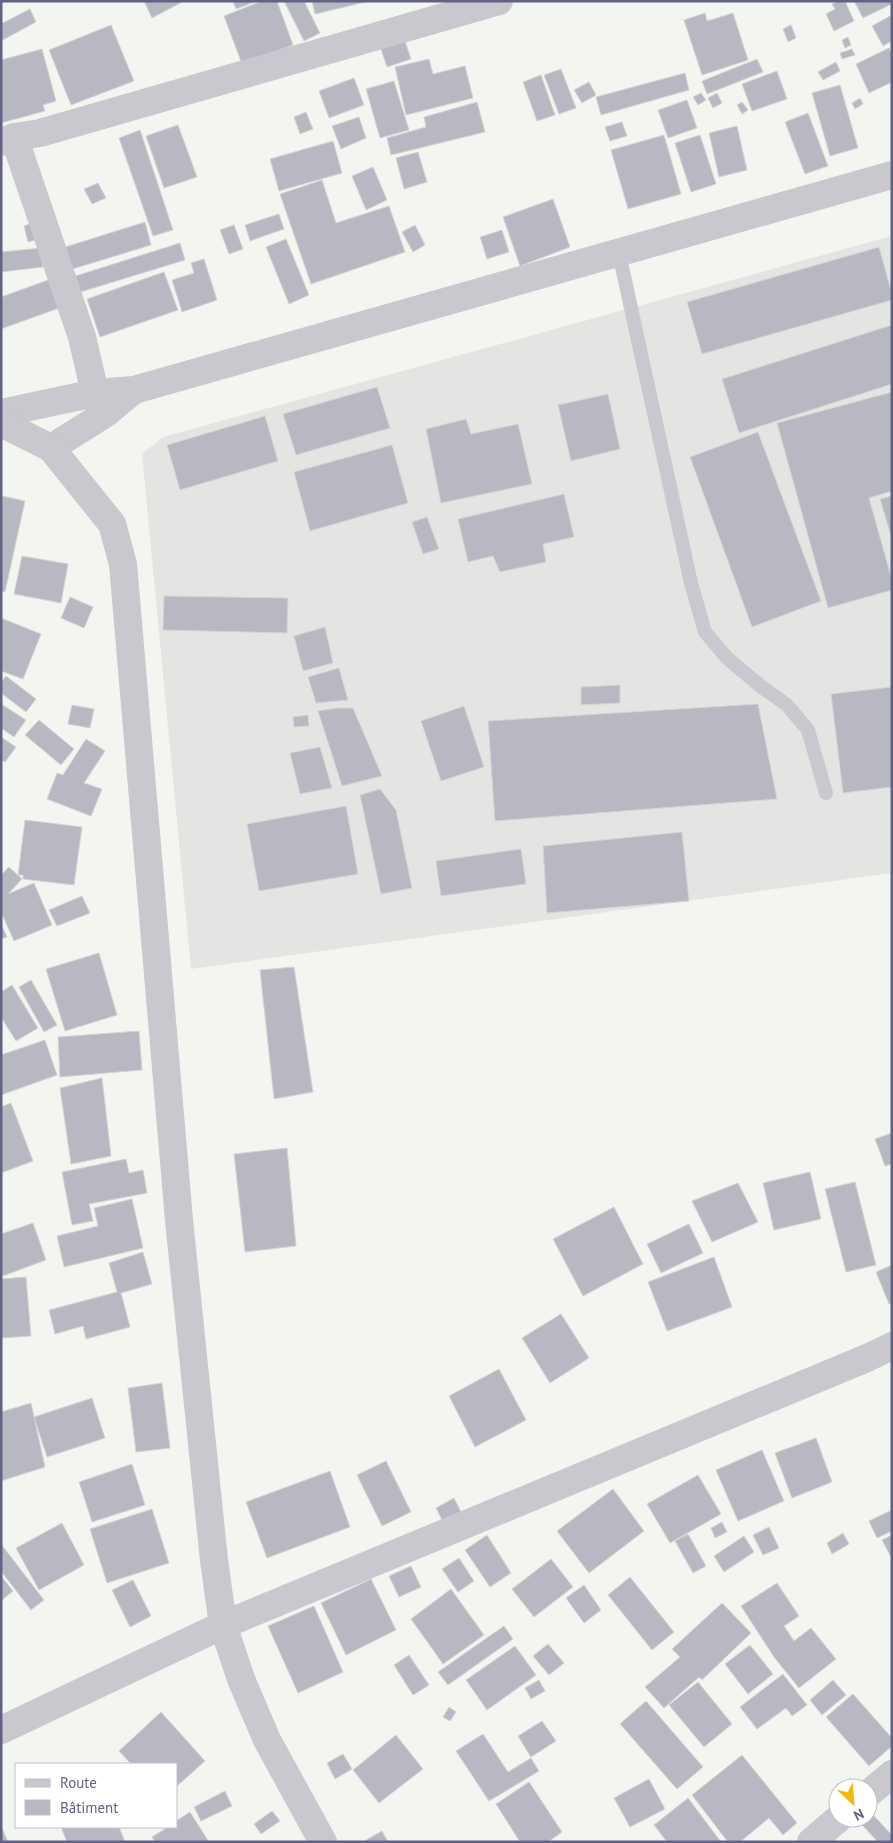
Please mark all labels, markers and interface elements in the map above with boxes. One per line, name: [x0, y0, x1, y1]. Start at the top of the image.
legend: [15, 1763, 178, 1828]
text: Route: [60, 1773, 97, 1792]
north arrow: [828, 1778, 878, 1828]
text: Bâtiment: [60, 1798, 118, 1817]
text: N: [851, 1805, 867, 1825]

